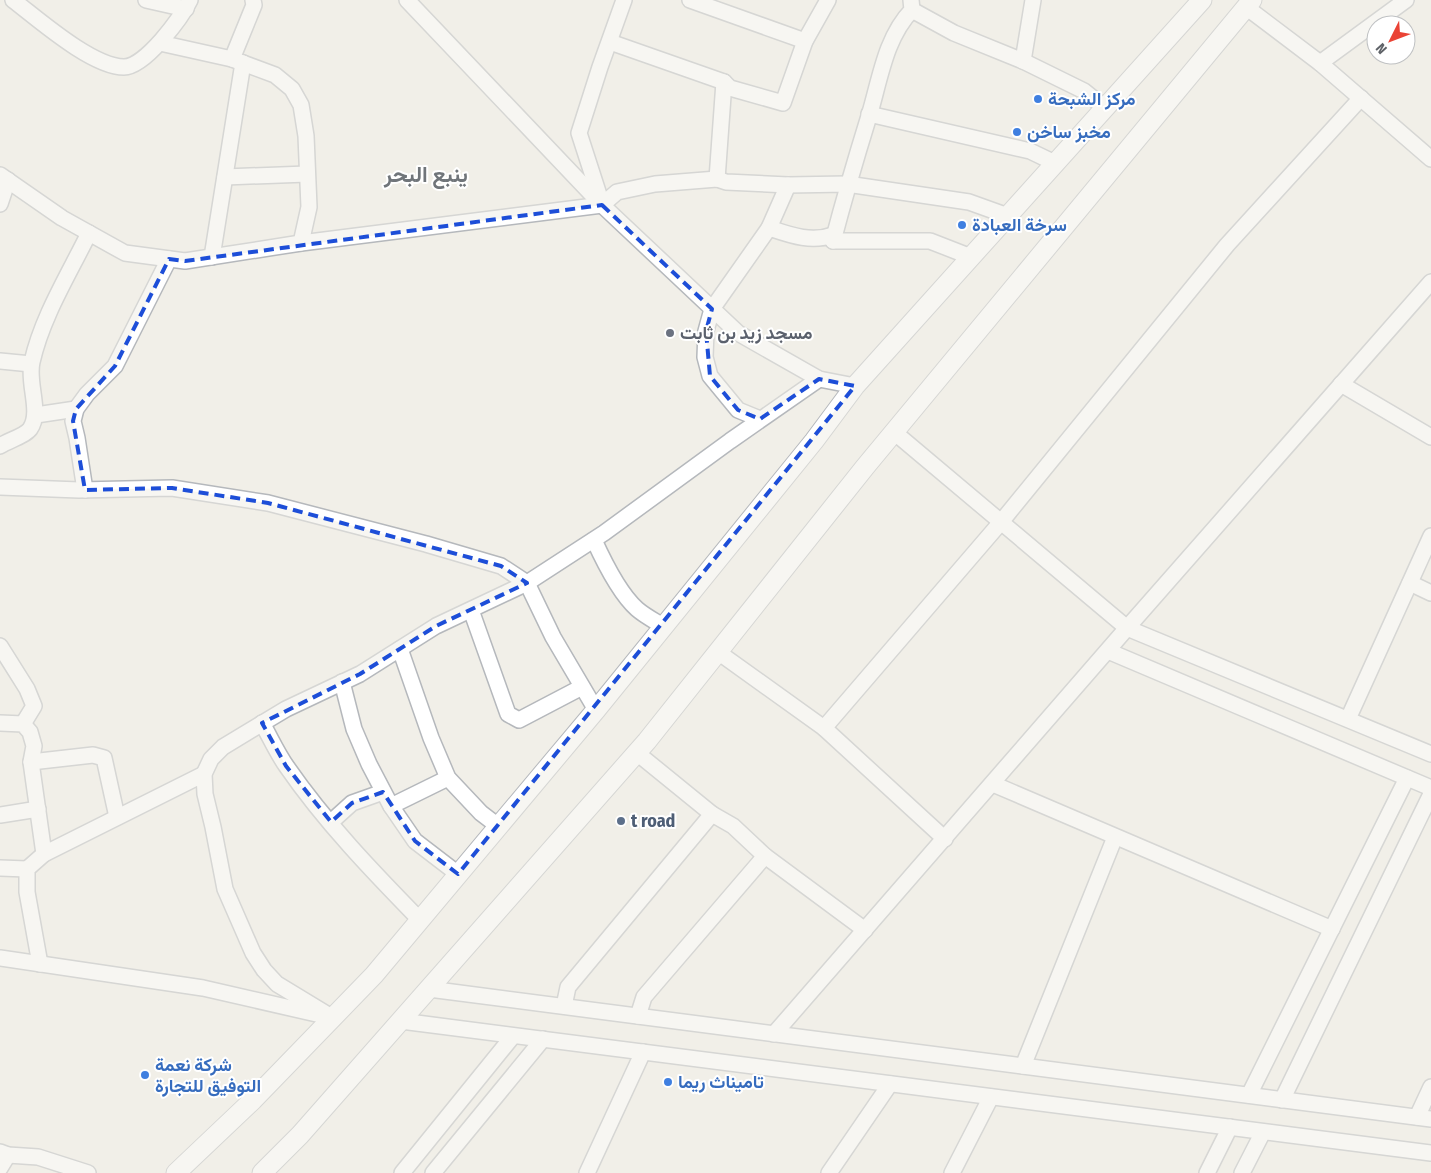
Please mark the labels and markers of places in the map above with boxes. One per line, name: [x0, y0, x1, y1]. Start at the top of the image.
place label: مركز الشبحة: [1048, 88, 1136, 110]
marker: مركز الشبحة: [1032, 93, 1044, 105]
place label: مخبز ساخن: [1027, 121, 1111, 143]
marker: مخبز ساخن: [1011, 126, 1023, 138]
place label: سرخة العبادة: [972, 214, 1067, 236]
marker: سرخة العبادة: [956, 219, 968, 231]
place label: مسجد زيد بن ثابت: [680, 322, 813, 344]
marker: مسجد زيد بن ثابت: [664, 327, 676, 339]
place label: t road: [631, 810, 675, 832]
marker: t road: [615, 815, 627, 827]
place label: شركة نعمة التوفيق للتجارة: [155, 1054, 261, 1097]
marker: شركة نعمة التوفيق للتجارة: [139, 1069, 151, 1081]
place label: تاميناث ريما: [678, 1071, 764, 1093]
marker: تاميناث ريما: [662, 1076, 674, 1088]

